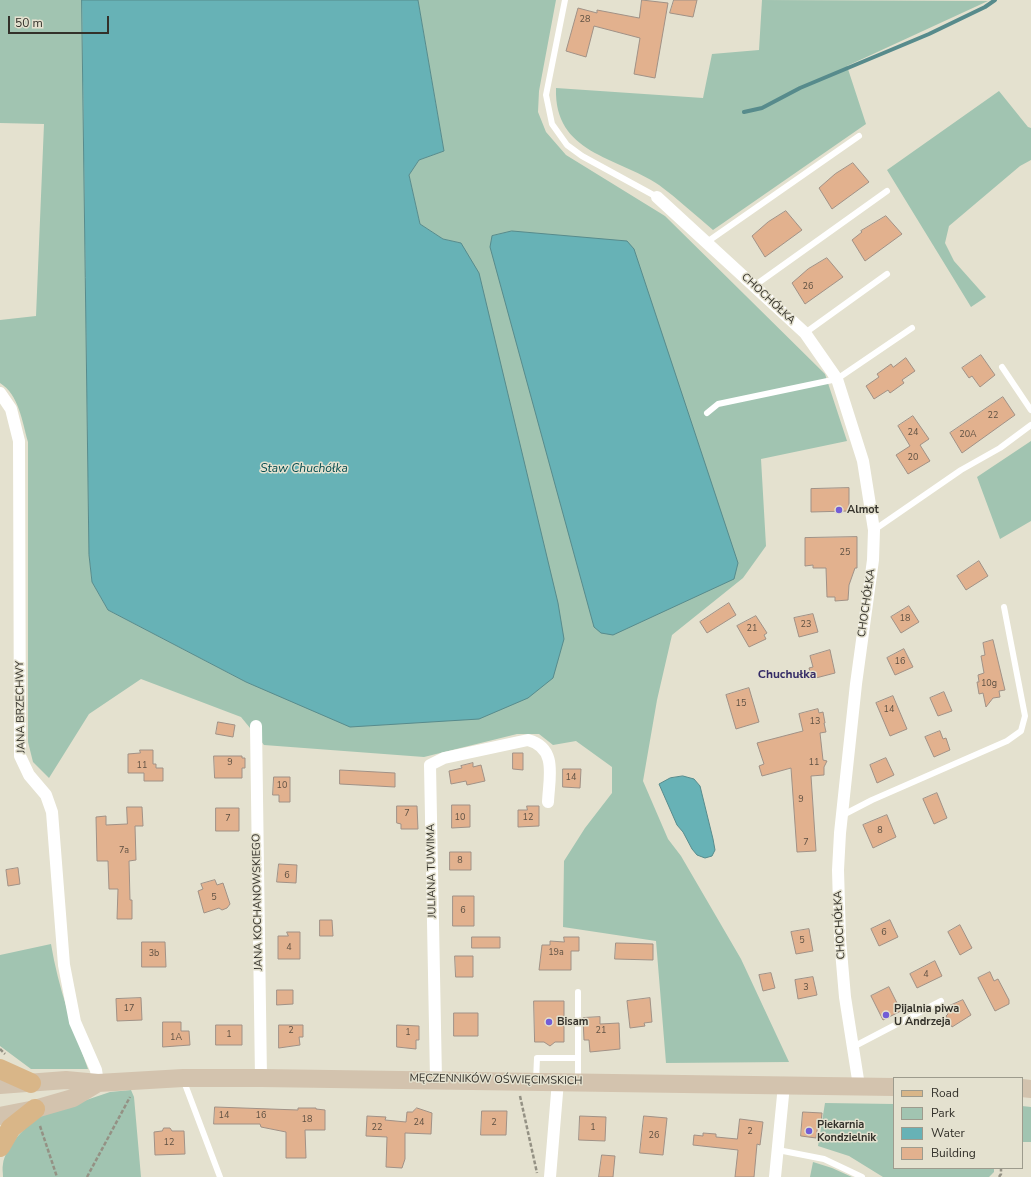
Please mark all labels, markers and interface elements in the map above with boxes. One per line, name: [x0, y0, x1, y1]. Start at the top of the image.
scale bar: [10, 8, 111, 34]
text: 50 m: [15, 15, 43, 31]
house number: 28: [580, 15, 590, 25]
street label: CHOCHÓŁKA: [738, 271, 798, 327]
house number: 26: [803, 282, 813, 292]
house number: 22: [988, 411, 998, 421]
house number: 24: [908, 428, 918, 438]
house number: 20A: [959, 430, 977, 440]
house number: 20: [908, 453, 918, 463]
water label: Staw Chuchółka: [260, 462, 348, 476]
place label: Almot: [847, 503, 879, 517]
marker: Almot: [834, 505, 844, 515]
house number: 25: [840, 548, 850, 558]
street label: CHOCHÓŁKA: [856, 568, 878, 638]
house number: 18: [900, 614, 910, 624]
house number: 23: [801, 620, 811, 630]
house number: 21: [747, 624, 757, 634]
house number: 16: [895, 657, 905, 667]
street label: JANA BRZECHWY: [14, 661, 28, 753]
district label: Chuchułka: [758, 668, 816, 682]
house number: 10g: [981, 679, 997, 689]
house number: 15: [736, 699, 746, 709]
house number: 14: [884, 705, 894, 715]
house number: 13: [810, 717, 820, 727]
house number: 9: [227, 758, 233, 768]
house number: 11: [809, 758, 819, 768]
house number: 11: [137, 761, 147, 771]
house number: 14: [566, 773, 576, 783]
house number: 10: [277, 781, 287, 791]
house number: 9: [798, 795, 804, 805]
house number: 7: [404, 809, 410, 819]
house number: 10: [455, 813, 465, 823]
house number: 12: [523, 813, 533, 823]
house number: 7: [225, 814, 231, 824]
street label: JULIANA TUWIMA: [425, 824, 439, 918]
house number: 8: [877, 826, 883, 836]
street label: JANA KOCHANOWSKIEGO: [250, 833, 266, 971]
house number: 7: [803, 838, 809, 848]
house number: 7a: [119, 846, 129, 856]
house number: 8: [457, 856, 463, 866]
house number: 6: [284, 871, 290, 881]
street label: CHOCHÓŁKA: [832, 890, 848, 960]
house number: 5: [211, 893, 217, 903]
house number: 6: [460, 906, 466, 916]
house number: 6: [881, 928, 887, 938]
house number: 5: [799, 936, 805, 946]
house number: 4: [286, 943, 292, 953]
house number: 19a: [548, 948, 564, 958]
house number: 3b: [149, 949, 159, 959]
house number: 4: [923, 970, 929, 980]
house number: 3: [803, 983, 809, 993]
place label: Pijalnia piwa U Andrzeja: [894, 1002, 959, 1028]
house number: 17: [124, 1004, 134, 1014]
marker: Pijalnia piwa U Andrzeja: [881, 1010, 891, 1020]
place label: Bisam: [557, 1015, 588, 1029]
marker: Bisam: [544, 1017, 554, 1027]
house number: 2: [288, 1026, 294, 1036]
house number: 21: [596, 1026, 606, 1036]
house number: 1: [405, 1028, 411, 1038]
house number: 1: [226, 1030, 232, 1040]
house number: 1A: [170, 1033, 182, 1043]
street label: MĘCZENNIKÓW OŚWIĘCIMSKICH: [409, 1072, 583, 1088]
legend: [893, 1077, 1023, 1169]
text: Road: [931, 1085, 959, 1101]
text: Park: [931, 1105, 955, 1121]
house number: 14: [219, 1111, 229, 1121]
house number: 16: [256, 1111, 266, 1121]
house number: 18: [302, 1115, 312, 1125]
house number: 24: [414, 1118, 424, 1128]
house number: 2: [491, 1118, 497, 1128]
place label: Piekarnia Kondzielnik: [817, 1118, 876, 1144]
house number: 22: [372, 1123, 382, 1133]
house number: 1: [590, 1123, 596, 1133]
text: Water: [931, 1125, 965, 1141]
marker: Piekarnia Kondzielnik: [804, 1126, 814, 1136]
house number: 2: [747, 1127, 753, 1137]
house number: 26: [649, 1131, 659, 1141]
house number: 12: [164, 1138, 174, 1148]
text: Building: [931, 1145, 976, 1161]

